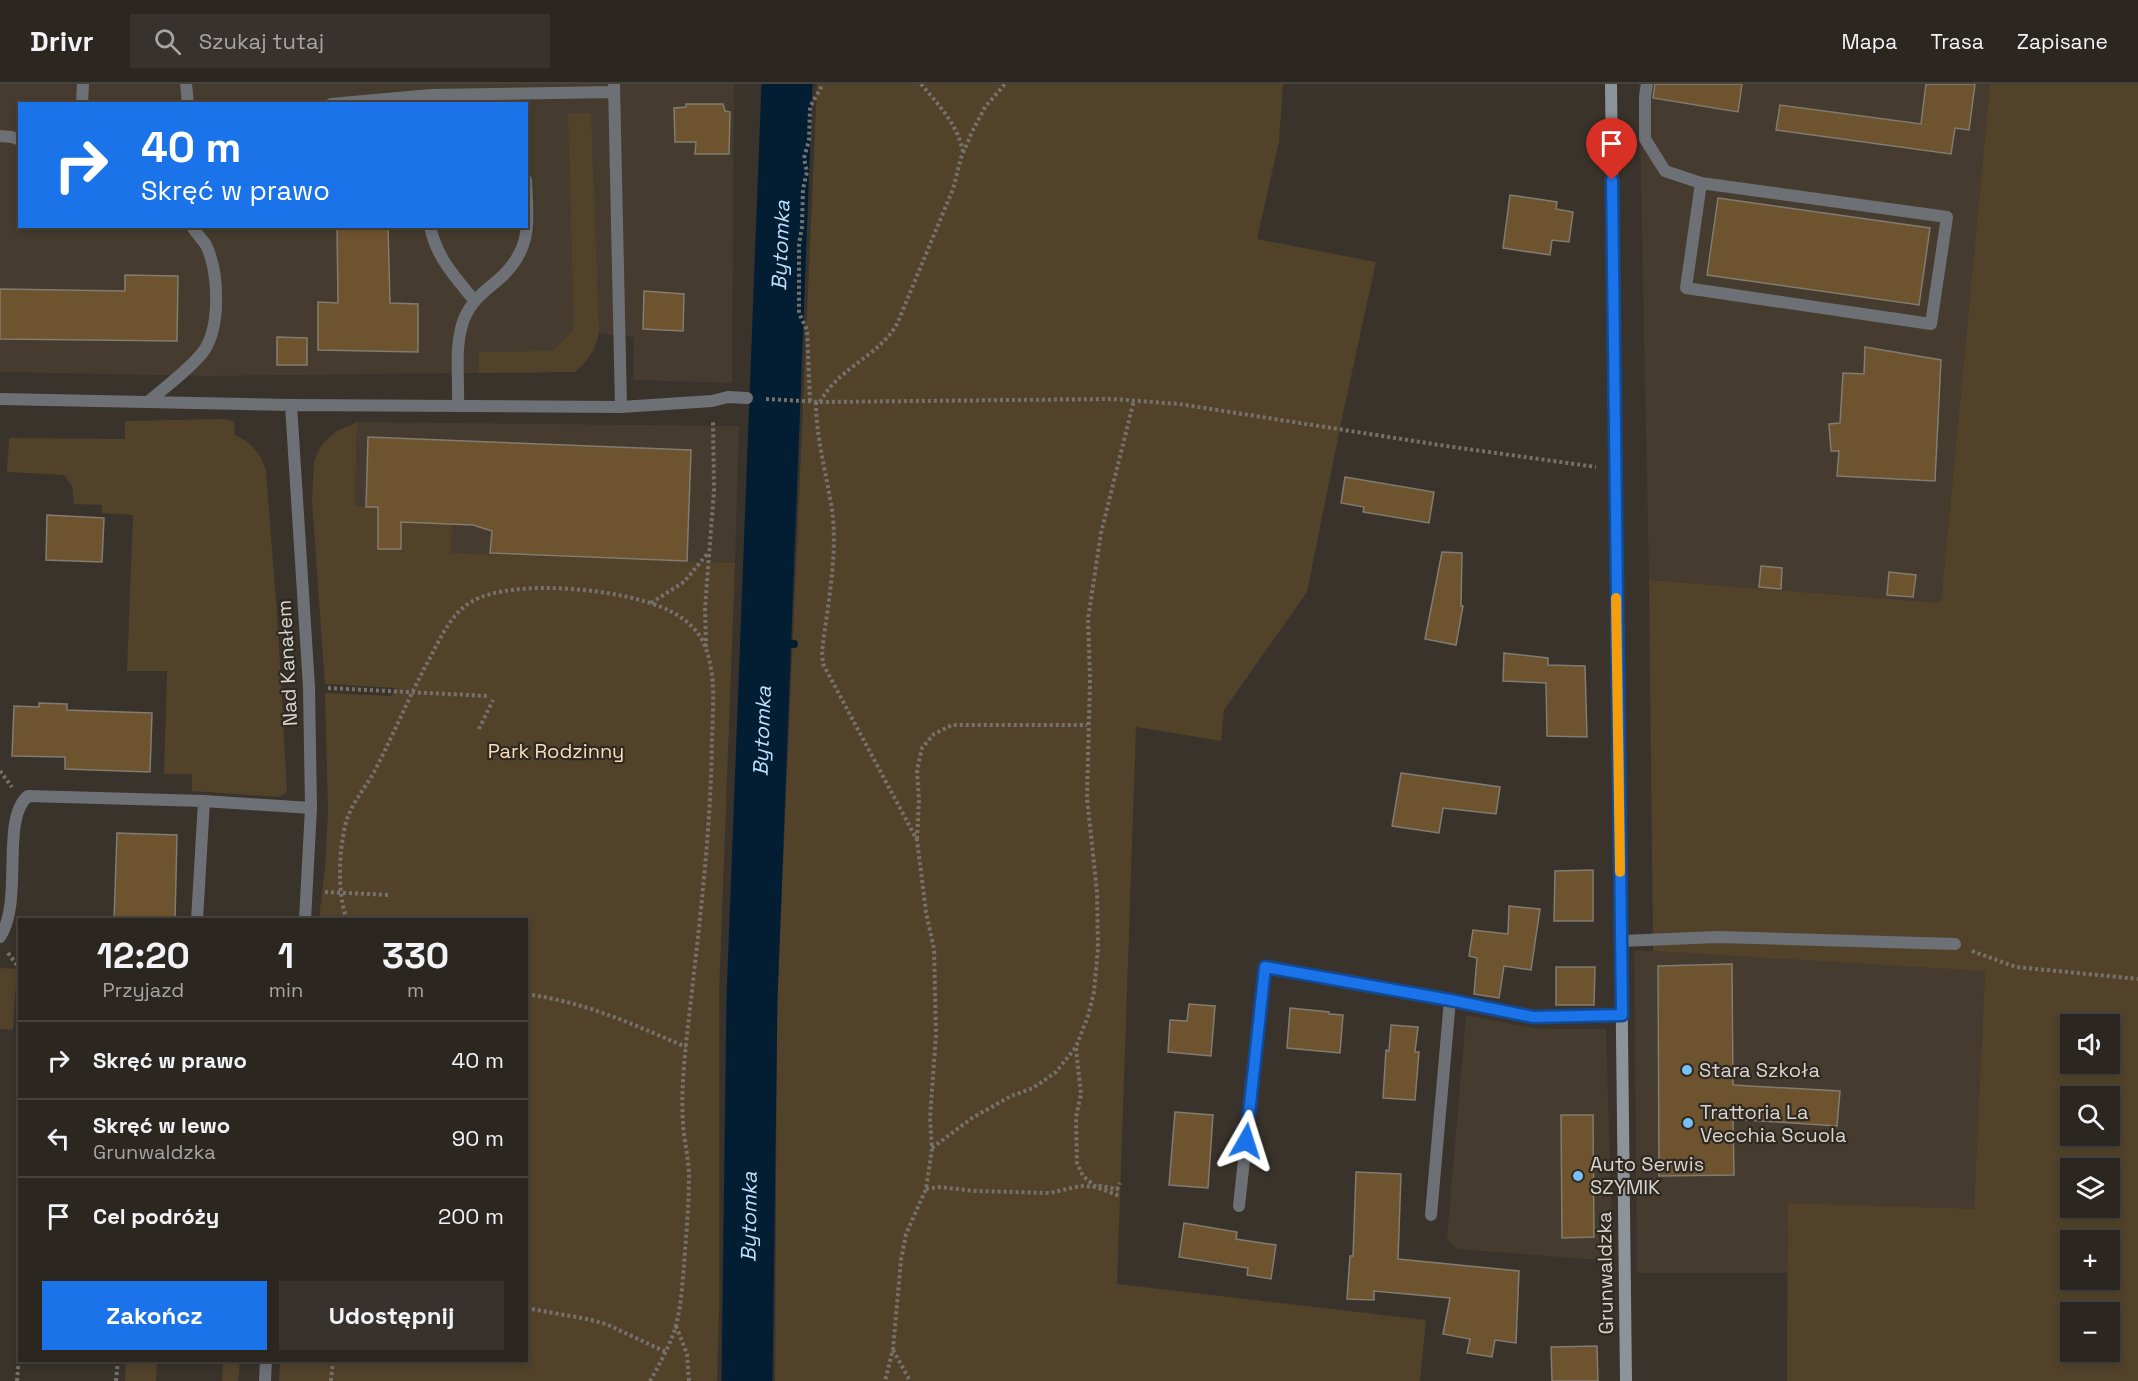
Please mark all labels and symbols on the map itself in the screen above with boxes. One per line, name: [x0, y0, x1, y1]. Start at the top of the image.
pin: [1586, 118, 1637, 180]
water label: Bytomka: [765, 199, 796, 291]
street label: Nad Kanałem: [271, 599, 303, 727]
water label: Bytomka: [746, 685, 777, 777]
park label: Park Rodzinny: [488, 738, 624, 764]
place label: Stara Szkoła: [1699, 1057, 1820, 1083]
marker: Stara Szkoła: [1680, 1063, 1694, 1077]
place label: Trattoria La Vecchia Scuola: [1700, 1099, 1846, 1148]
position arrow: [1214, 1109, 1278, 1173]
marker: Trattoria La Vecchia Scuola: [1681, 1116, 1695, 1130]
place label: Auto Serwis SZYMIK: [1590, 1151, 1704, 1200]
marker: Auto Serwis SZYMIK: [1571, 1169, 1585, 1183]
water label: Bytomka: [735, 1171, 763, 1262]
street label: Grunwaldzka: [1591, 1211, 1619, 1335]

